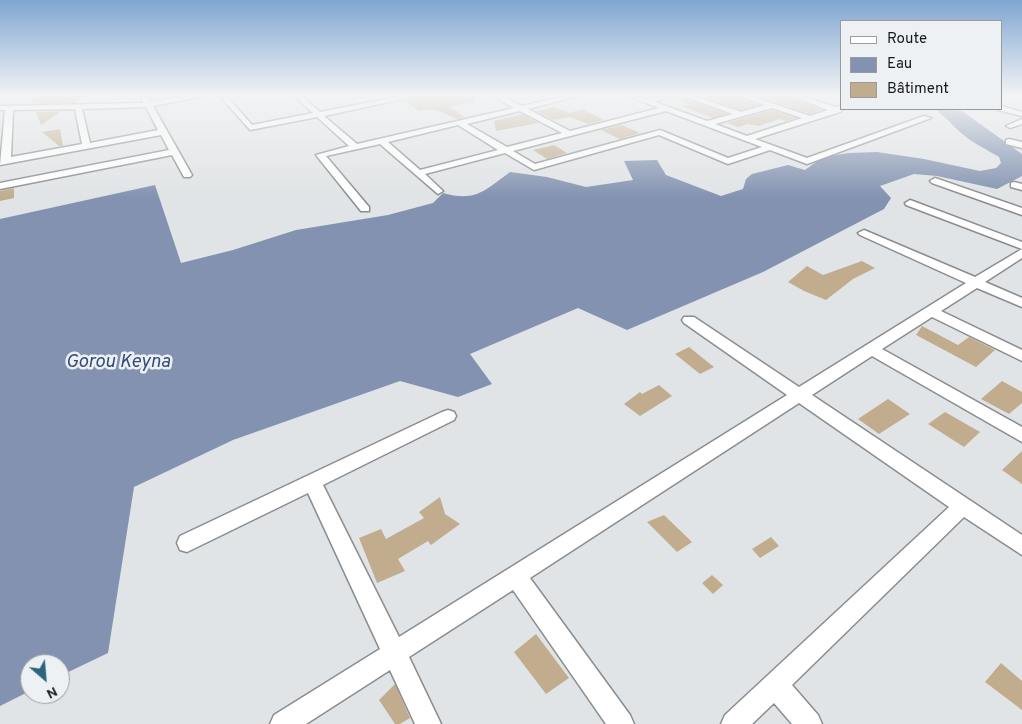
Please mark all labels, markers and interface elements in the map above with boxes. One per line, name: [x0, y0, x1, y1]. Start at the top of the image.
legend: [840, 20, 1002, 110]
text: Route: [887, 30, 927, 49]
text: Eau: [887, 55, 912, 74]
text: Bâtiment: [887, 80, 949, 99]
water label: Gorou Keyna: [66, 352, 170, 374]
north arrow: [20, 654, 70, 704]
text: N: [43, 682, 60, 702]

